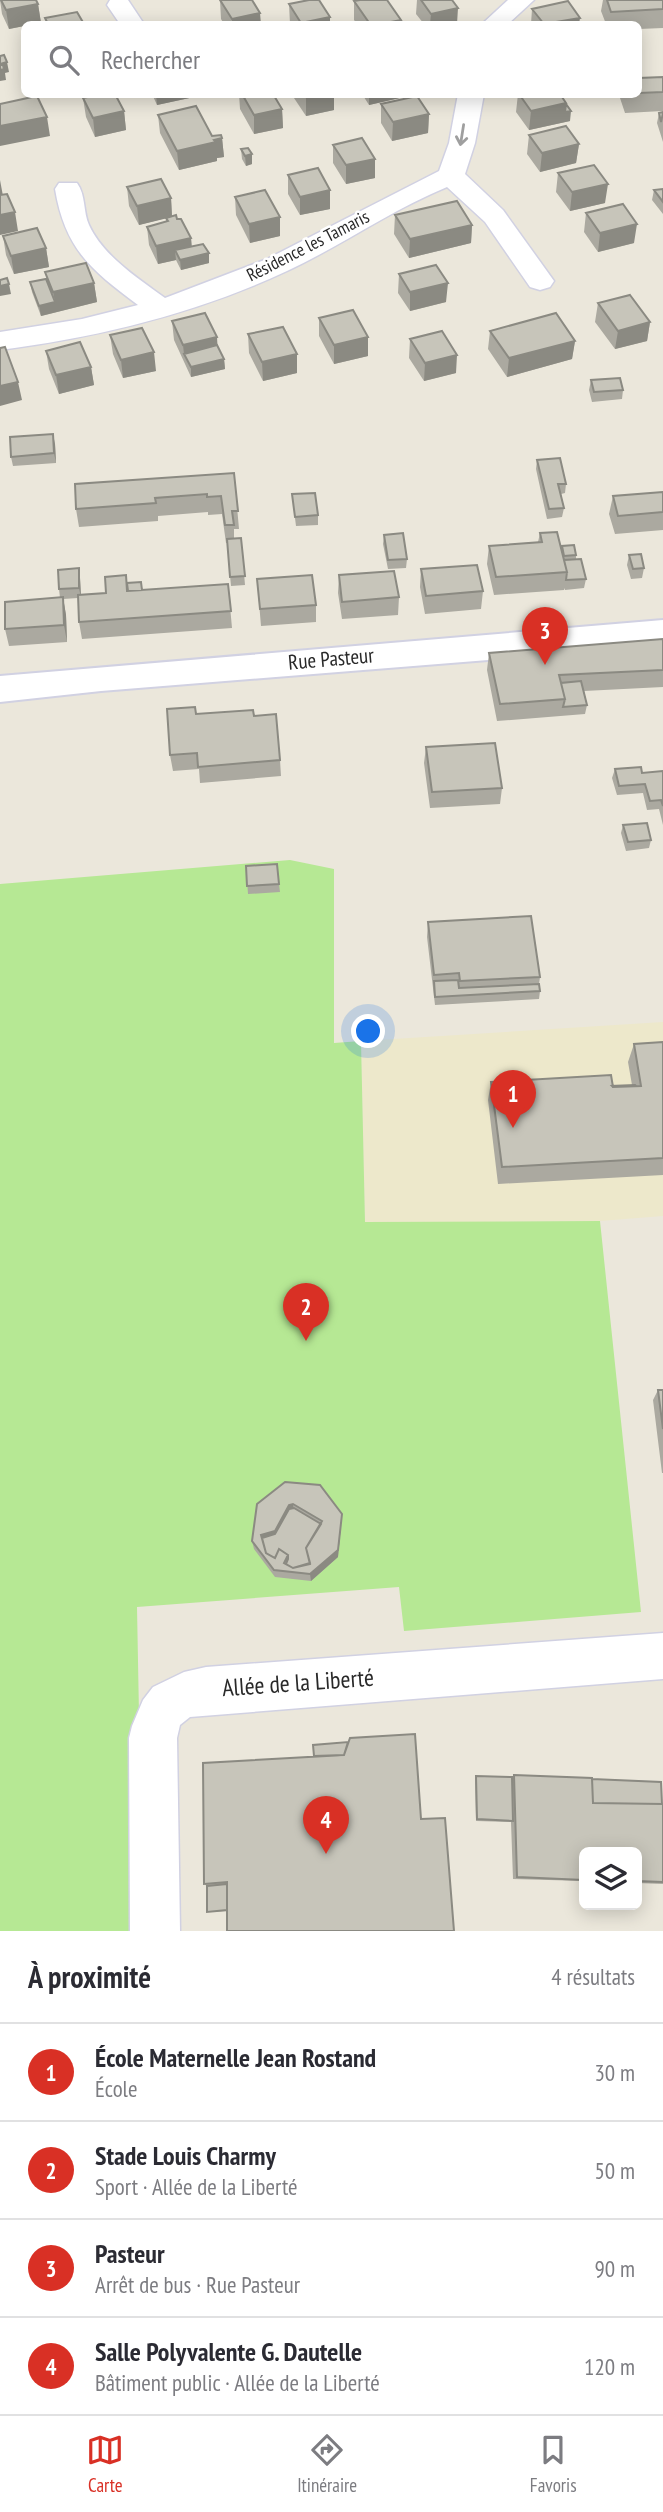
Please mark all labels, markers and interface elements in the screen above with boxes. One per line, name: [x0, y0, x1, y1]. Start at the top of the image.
search box: [21, 21, 642, 98]
icon: search: [45, 41, 83, 79]
text: Rechercher: [101, 43, 200, 76]
one-way arrow: [455, 123, 468, 146]
street label: Résidence les Tamaris: [243, 205, 373, 286]
pin: 3: [522, 607, 568, 665]
street label: Rue Pasteur: [287, 641, 375, 676]
your location: [351, 1014, 385, 1048]
pin: 1: [490, 1070, 536, 1128]
pin: 2: [283, 1283, 329, 1341]
street label: Allée de la Liberté: [221, 1662, 375, 1703]
pin: 4: [303, 1796, 349, 1854]
map controls: [579, 1847, 642, 1910]
button: layers: [579, 1847, 642, 1910]
text: À proximité: [28, 1957, 151, 1996]
text: 4 résultats: [551, 1962, 635, 1991]
text: École Maternelle Jean Rostand: [95, 2041, 376, 2074]
text: 1: [46, 2058, 57, 2087]
text: 30 m: [594, 2058, 635, 2087]
text: École: [95, 2074, 137, 2103]
text: Stade Louis Charmy: [95, 2139, 276, 2172]
text: 2: [46, 2156, 57, 2185]
text: 50 m: [594, 2156, 635, 2185]
text: Sport · Allée de la Liberté: [95, 2172, 298, 2201]
text: Pasteur: [95, 2237, 165, 2270]
text: 3: [46, 2254, 57, 2283]
text: 90 m: [594, 2254, 635, 2283]
text: Arrêt de bus · Rue Pasteur: [95, 2270, 300, 2299]
text: Salle Polyvalente G. Dautelle: [95, 2335, 362, 2368]
text: 4: [46, 2352, 57, 2381]
text: 120 m: [584, 2352, 635, 2381]
text: Bâtiment public · Allée de la Liberté: [95, 2368, 380, 2397]
tab: Carte: [86, 2431, 124, 2497]
tab: Itinéraire: [297, 2431, 357, 2497]
tab: Favoris: [530, 2431, 577, 2497]

